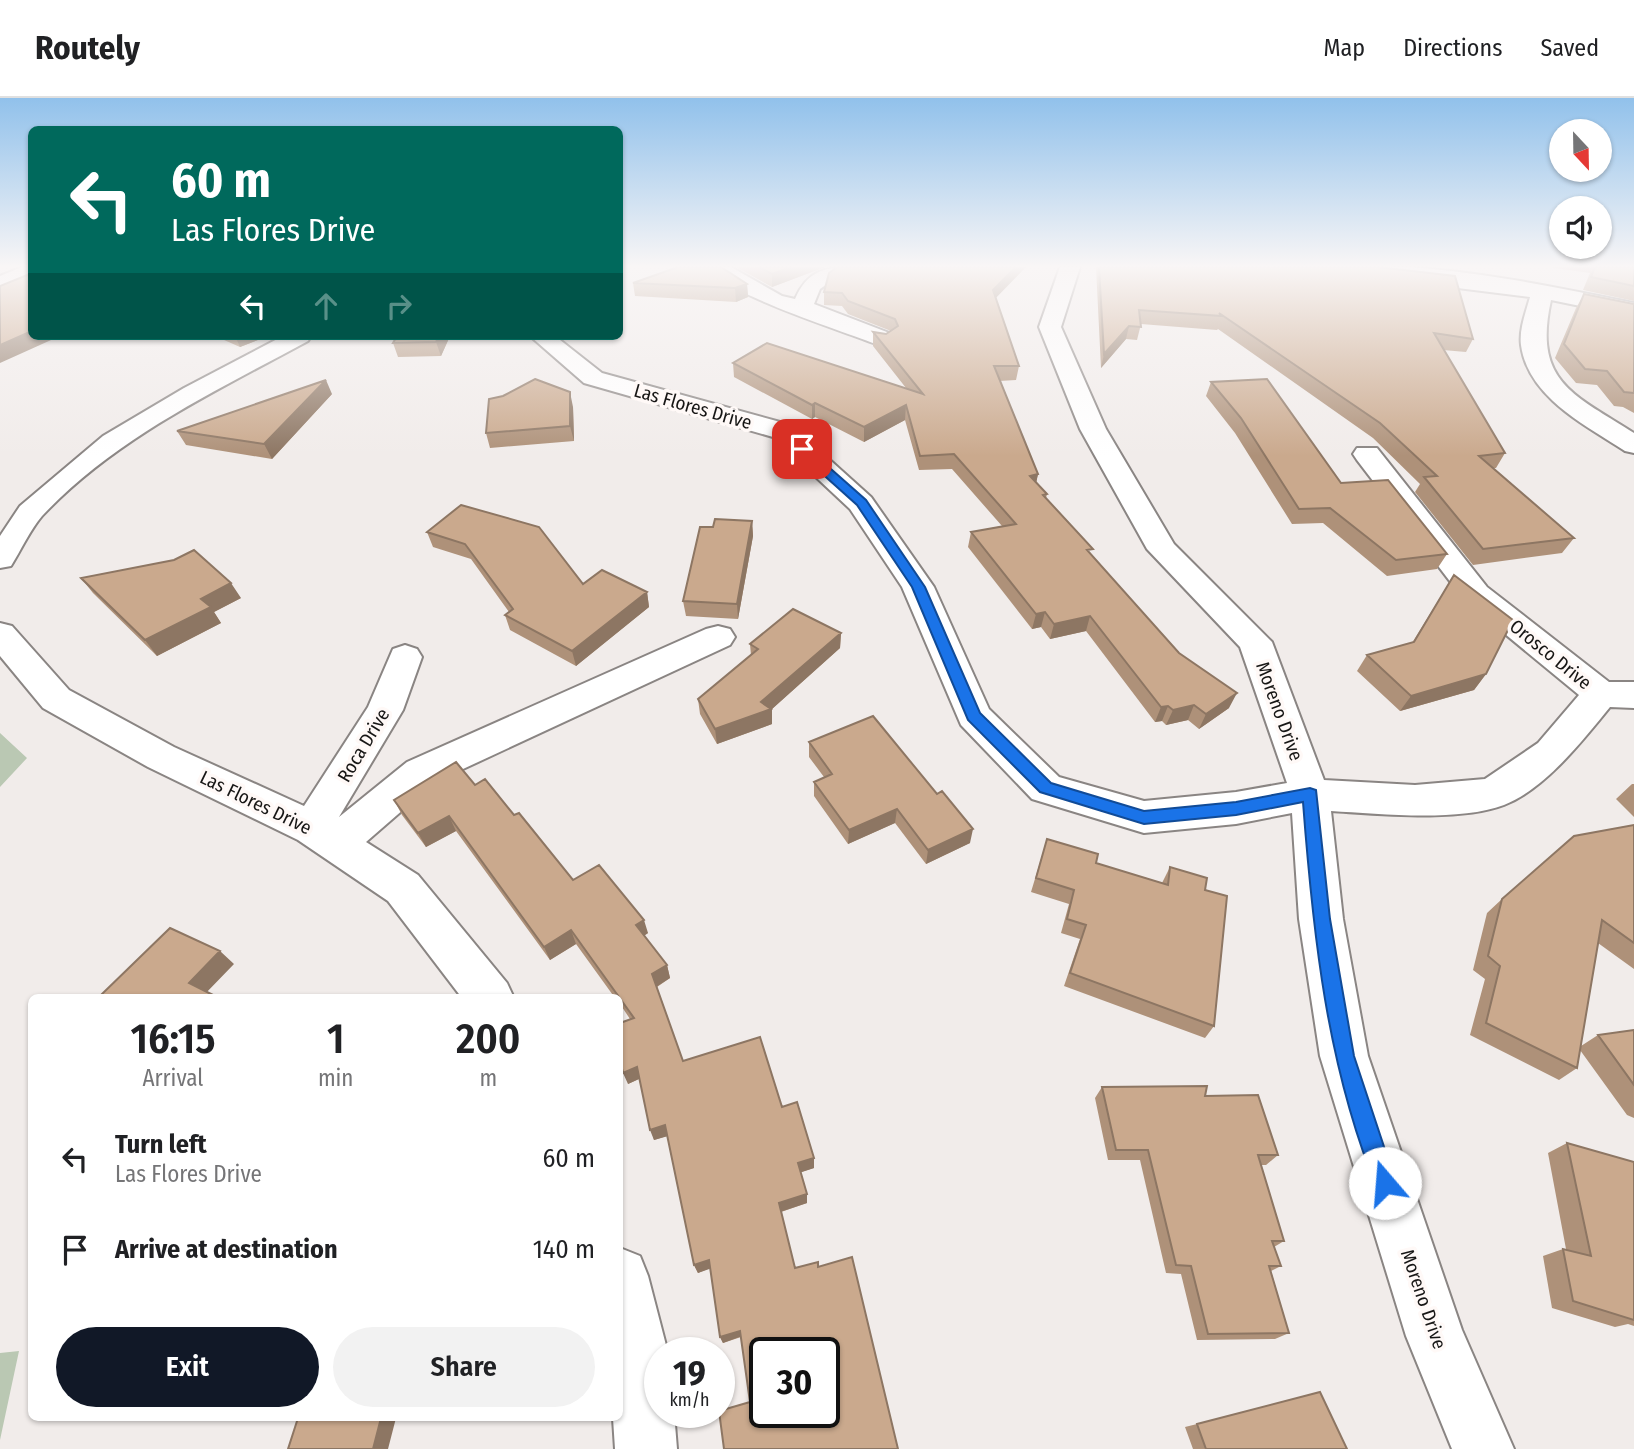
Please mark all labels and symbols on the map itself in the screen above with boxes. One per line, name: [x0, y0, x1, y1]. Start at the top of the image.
north arrow: [1549, 119, 1612, 182]
street label: Las Flores Drive: [631, 379, 754, 434]
pin: [772, 419, 832, 479]
street label: Orosco Drive: [1505, 614, 1596, 694]
street label: Moreno Drive: [1251, 659, 1308, 764]
street label: Roca Drive: [332, 704, 394, 786]
street label: Las Flores Drive: [196, 766, 315, 839]
position arrow: [1348, 1146, 1422, 1220]
street label: Moreno Drive: [1396, 1246, 1451, 1352]
speed limit sign: 30: [749, 1337, 840, 1428]

